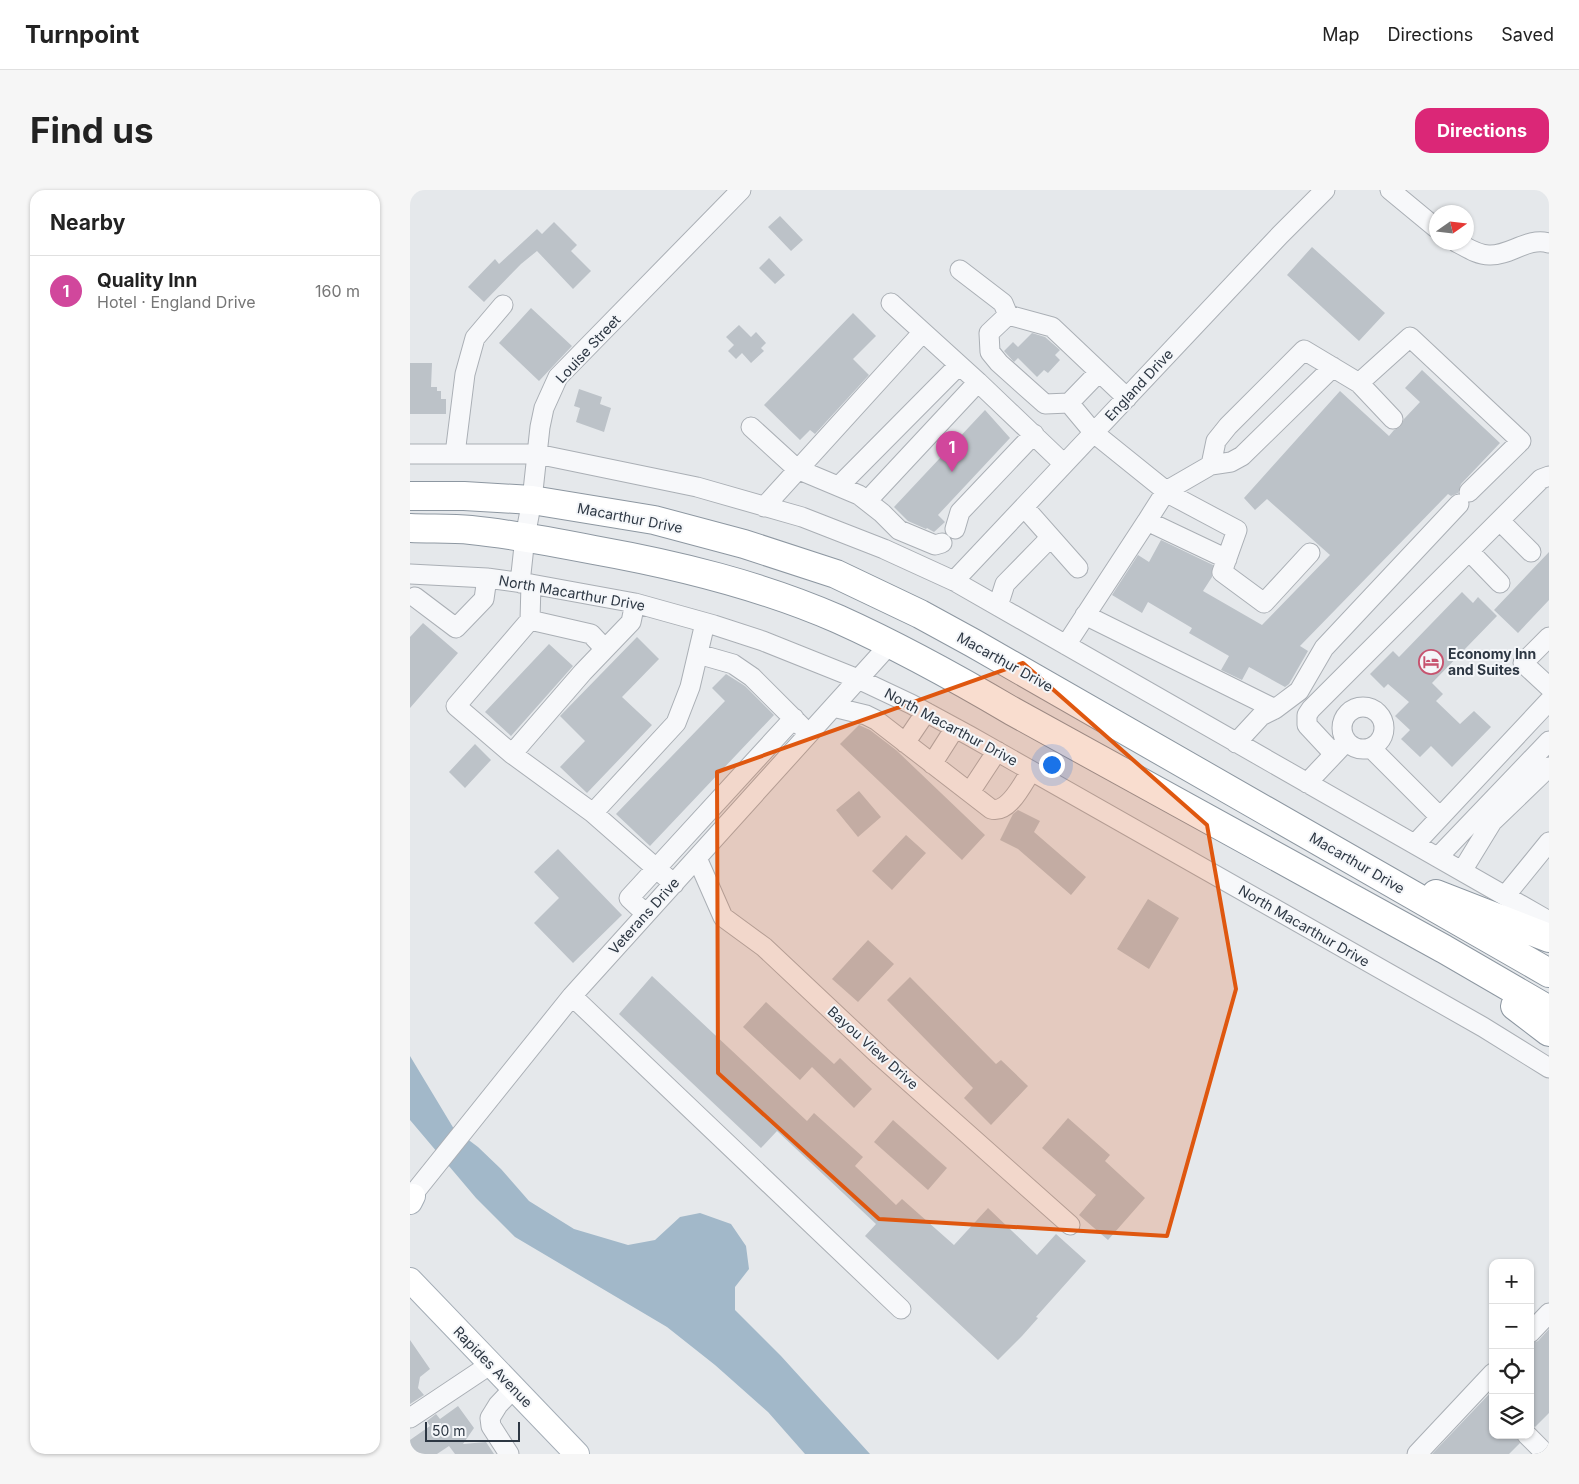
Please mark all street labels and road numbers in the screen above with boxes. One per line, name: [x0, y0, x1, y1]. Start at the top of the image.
street label: Louise Street: [552, 311, 624, 386]
street label: England Drive: [1101, 345, 1176, 424]
street label: Macarthur Drive: [576, 499, 684, 536]
street label: North Macarthur Drive: [498, 571, 647, 614]
street label: Macarthur Drive: [954, 628, 1056, 695]
street label: North Macarthur Drive: [882, 684, 1021, 769]
street label: Macarthur Drive: [1307, 828, 1408, 897]
street label: Veterans Drive: [605, 874, 682, 957]
street label: North Macarthur Drive: [1236, 881, 1373, 970]
street label: Bayou View Drive: [824, 1002, 922, 1093]
street label: Rapides Avenue: [450, 1323, 536, 1411]

